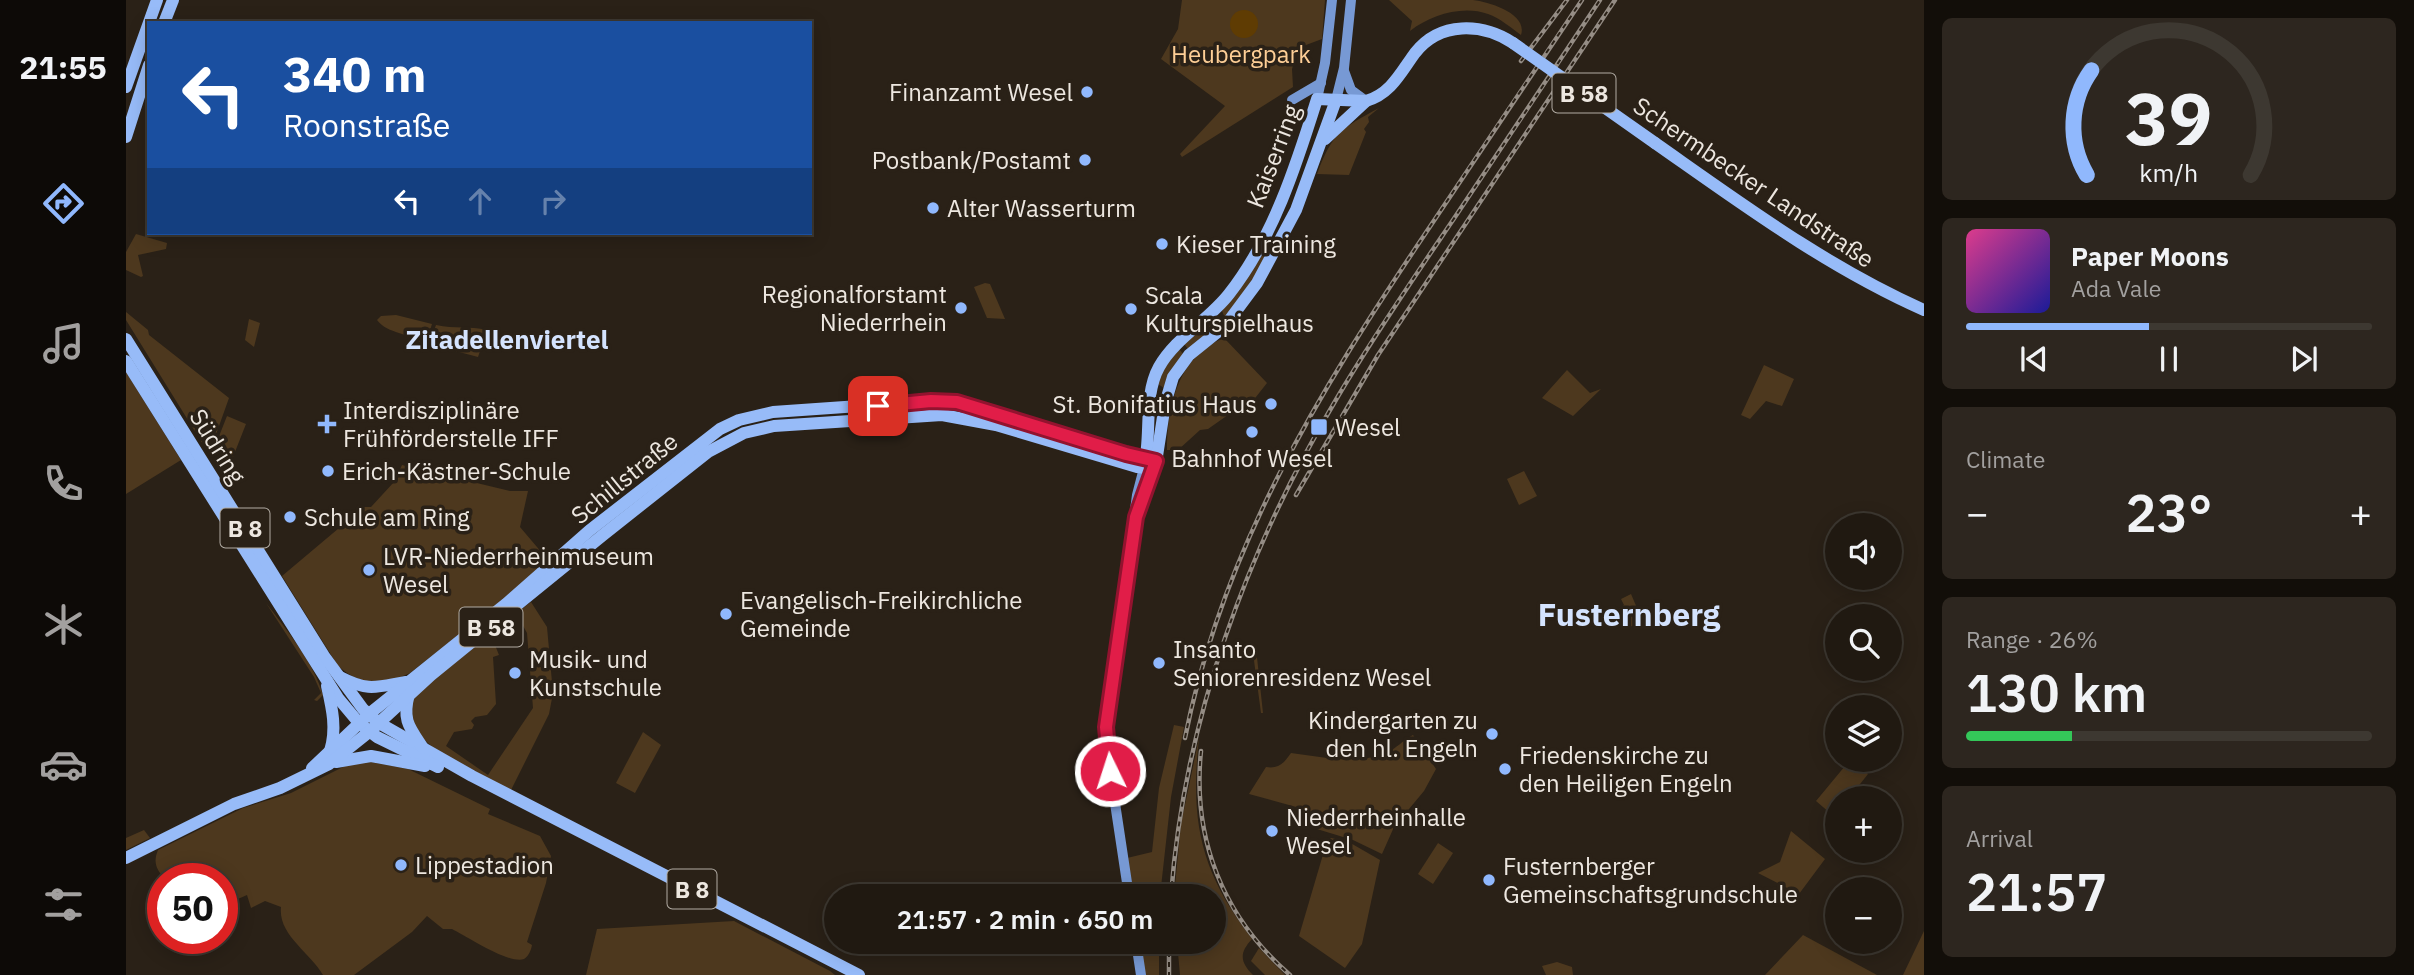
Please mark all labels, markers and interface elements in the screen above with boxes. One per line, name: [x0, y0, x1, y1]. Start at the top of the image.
park label: Heubergpark: [1171, 38, 1311, 70]
text: 340 m: [283, 42, 427, 105]
text: 21:55: [19, 46, 107, 88]
icon: left: [168, 49, 259, 140]
text: 39: [2125, 70, 2213, 165]
road number: B 58: [1552, 74, 1616, 113]
place label: Finanzamt Wesel: [889, 76, 1073, 108]
marker: Finanzamt Wesel: [1079, 84, 1095, 100]
street label: Schermbecker Landstraße: [1627, 89, 1881, 275]
street label: Kaiserring: [1239, 99, 1307, 212]
text: Roonstraße: [283, 104, 450, 146]
place label: Postbank/Postamt: [872, 144, 1071, 176]
marker: Postbank/Postamt: [1077, 152, 1093, 168]
text: km/h: [2140, 156, 2198, 189]
icon: directions: [39, 179, 88, 228]
icon: left: [388, 182, 426, 220]
icon: ahead: [461, 182, 499, 220]
icon: right: [534, 182, 572, 220]
place label: Alter Wasserturm: [947, 192, 1136, 224]
marker: Alter Wasserturm: [925, 200, 941, 216]
place label: Kieser Training: [1176, 228, 1336, 260]
marker: Kieser Training: [1154, 236, 1170, 252]
text: Paper Moons: [2071, 239, 2229, 273]
text: Ada Vale: [2071, 273, 2161, 303]
place label: Regionalforstamt Niederrhein: [762, 278, 947, 338]
place label: Scala Kulturspielhaus: [1145, 279, 1314, 339]
marker: Regionalforstamt Niederrhein: [953, 300, 969, 316]
marker: Scala Kulturspielhaus: [1123, 301, 1139, 317]
icon: music: [39, 319, 88, 368]
district label: Zitadellenviertel: [406, 322, 609, 356]
icon: previous: [2015, 340, 2053, 378]
icon: pause: [2150, 340, 2188, 378]
icon: next: [2285, 340, 2323, 378]
pin: [848, 376, 908, 436]
icon: arrive: [859, 387, 897, 425]
place label: St. Bonifatius Haus: [1053, 388, 1257, 420]
place label: Interdisziplinäre Frühförderstelle IFF: [343, 394, 559, 454]
marker: St. Bonifatius Haus: [1263, 396, 1279, 412]
street label: Südring: [183, 402, 254, 490]
place label: Wesel: [1335, 411, 1401, 443]
marker: Interdisziplinäre Frühförderstelle IFF: [317, 414, 337, 434]
marker: Wesel: [1309, 417, 1329, 437]
marker: Bahnhof Wesel: [1244, 424, 1260, 440]
street label: Schillstraße: [564, 425, 684, 531]
place label: Bahnhof Wesel: [1171, 442, 1333, 474]
text: Climate: [1966, 444, 2045, 474]
place label: Erich-Kästner-Schule: [342, 455, 571, 487]
icon: phone: [39, 459, 88, 508]
marker: Erich-Kästner-Schule: [320, 463, 336, 479]
text: 23°: [2126, 479, 2212, 546]
text: −: [1966, 488, 1989, 537]
text: +: [2349, 488, 2372, 537]
place label: Schule am Ring: [304, 501, 470, 533]
road number: B 8: [220, 508, 270, 548]
marker: Schule am Ring: [282, 509, 298, 525]
map controls: [1825, 513, 1902, 954]
button: sound: [1825, 513, 1902, 590]
place label: LVR-Niederrheinmuseum Wesel: [383, 540, 654, 600]
marker: LVR-Niederrheinmuseum Wesel: [361, 562, 377, 578]
place label: Evangelisch-Freikirchliche Gemeinde: [740, 584, 1022, 644]
district label: Fusternberg: [1538, 593, 1721, 635]
icon: climate: [39, 600, 88, 649]
button: search: [1825, 604, 1902, 681]
marker: Evangelisch-Freikirchliche Gemeinde: [718, 606, 734, 622]
road number: B 58: [460, 608, 522, 646]
text: Range · 26%: [1966, 624, 2098, 654]
place label: Insanto Seniorenresidenz Wesel: [1173, 633, 1431, 693]
place label: Musik- und Kunstschule: [529, 643, 662, 703]
marker: Insanto Seniorenresidenz Wesel: [1151, 655, 1167, 671]
text: 130 km: [1966, 659, 2147, 726]
marker: Musik- und Kunstschule: [507, 665, 523, 681]
button: layers: [1825, 695, 1902, 772]
place label: Kindergarten zu den hl. Engeln: [1308, 704, 1478, 764]
marker: Kindergarten zu den hl. Engeln: [1484, 726, 1500, 742]
position arrow: [1073, 734, 1147, 808]
place label: Friedenskirche zu den Heiligen Engeln: [1519, 739, 1733, 799]
icon: car: [39, 740, 88, 789]
marker: Friedenskirche zu den Heiligen Engeln: [1497, 761, 1513, 777]
button: +: [1825, 786, 1902, 863]
place label: Niederrheinhalle Wesel: [1286, 801, 1466, 861]
marker: Niederrheinhalle Wesel: [1264, 823, 1280, 839]
text: Arrival: [1966, 823, 2033, 853]
place label: Lippestadion: [415, 849, 554, 881]
place label: Fusternberger Gemeinschaftsgrundschule: [1503, 850, 1798, 910]
marker: Lippestadion: [393, 857, 409, 873]
text: 21:57: [1966, 858, 2107, 925]
speed limit sign: 50: [147, 863, 238, 954]
road number: B 8: [668, 870, 716, 908]
marker: Fusternberger Gemeinschaftsgrundschule: [1481, 872, 1497, 888]
button: −: [1825, 877, 1902, 954]
icon: filters: [39, 880, 88, 929]
text: 21:57 · 2 min · 650 m: [897, 902, 1153, 936]

